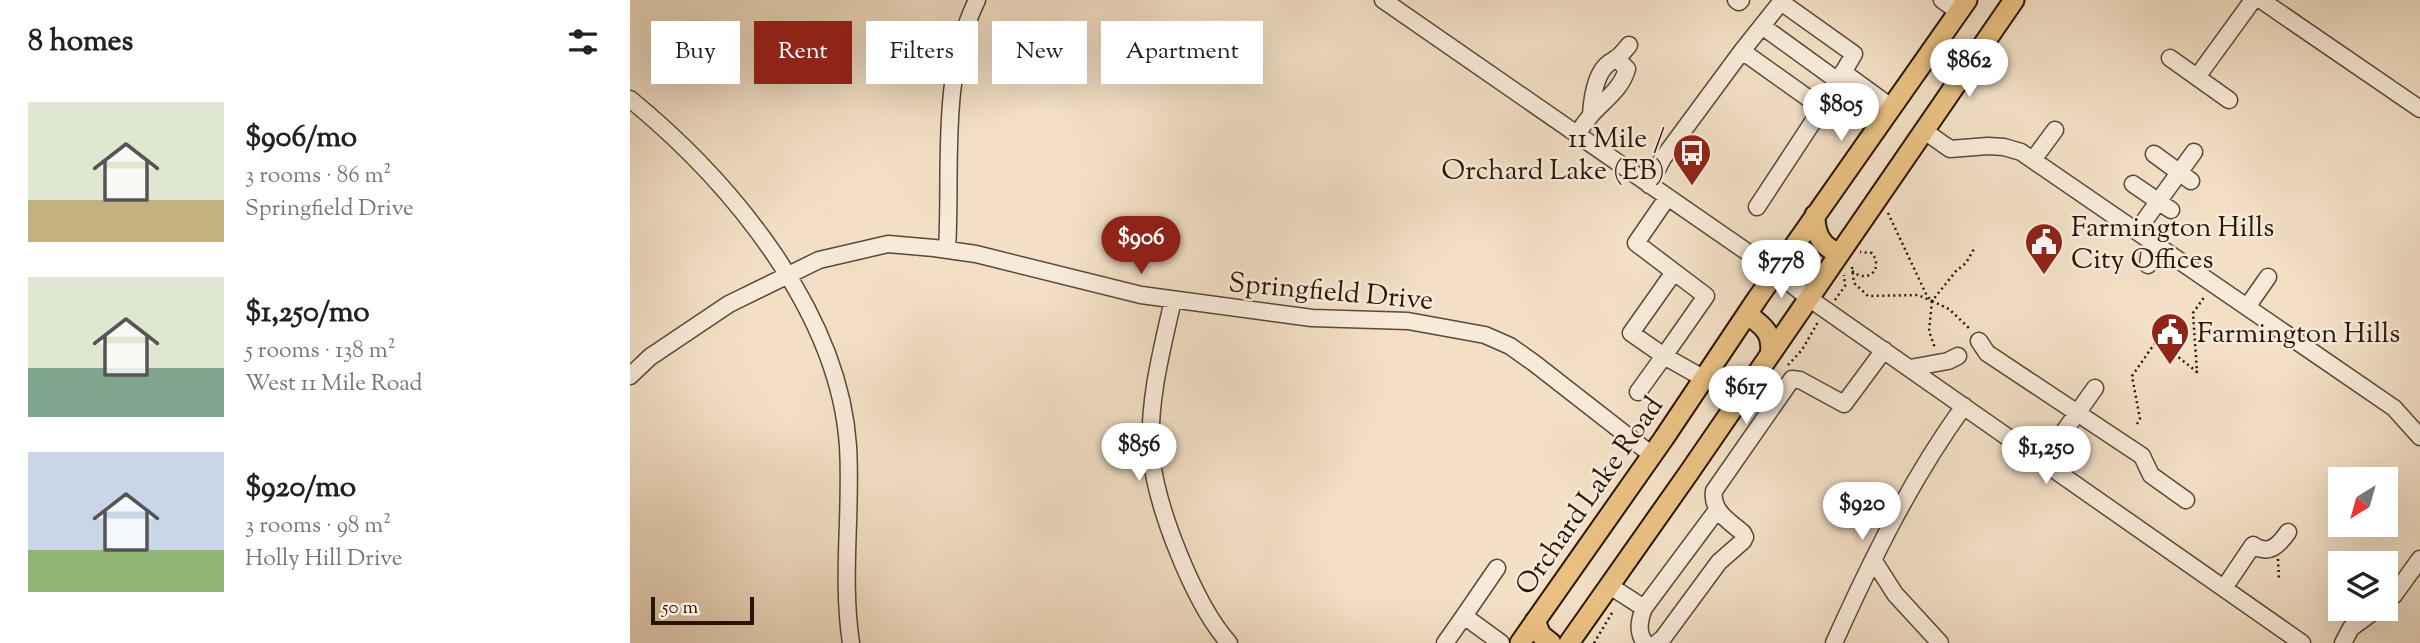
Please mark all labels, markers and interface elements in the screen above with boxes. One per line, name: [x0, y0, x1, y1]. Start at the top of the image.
text: 8 homes: [28, 21, 133, 64]
chip: Buy: [651, 21, 740, 84]
chip: Rent: [754, 21, 852, 84]
chip: Filters: [866, 21, 978, 84]
chip: New: [992, 21, 1087, 84]
chip: Apartment: [1101, 21, 1263, 84]
icon: filters: [564, 23, 602, 61]
pin: $862: [1928, 40, 2010, 99]
text: $862: [1946, 45, 1992, 78]
pin: $805: [1800, 83, 1882, 143]
text: $805: [1819, 89, 1863, 122]
text: $906/mo: [245, 117, 357, 160]
place label: 11 Mile / Orchard Lake (EB): [1441, 120, 1665, 192]
icon: home: [84, 130, 168, 214]
bus stop icon: 11 Mile / Orchard Lake (EB): [1671, 132, 1713, 187]
text: 3 rooms · 86 m²: [245, 160, 391, 193]
text: Springfield Drive: [245, 193, 414, 226]
place label: Farmington Hills City Offices: [2071, 209, 2274, 281]
pin: $906: [1100, 216, 1182, 276]
public building icon: Farmington Hills City Offices: [2023, 221, 2065, 276]
text: $906: [1117, 222, 1165, 255]
pin: $778: [1740, 240, 1822, 300]
text: $778: [1758, 246, 1804, 279]
street label: Springfield Drive: [1227, 264, 1435, 322]
text: $1,250/mo: [245, 292, 370, 335]
icon: home: [84, 305, 168, 389]
public building icon: Farmington Hills: [2149, 311, 2191, 366]
place label: Farmington Hills: [2197, 315, 2400, 355]
text: 5 rooms · 138 m²: [245, 335, 396, 368]
pin: $617: [1705, 366, 1787, 426]
text: West 11 Mile Road: [245, 368, 423, 401]
text: $617: [1725, 372, 1767, 405]
street label: Orchard Lake Road: [1507, 389, 1674, 604]
pin: $856: [1098, 424, 1180, 483]
pin: $1,250: [1989, 426, 2103, 486]
text: $856: [1117, 429, 1161, 462]
text: $1,250: [2018, 432, 2074, 465]
text: $920/mo: [245, 467, 356, 510]
north arrow: [2328, 467, 2398, 537]
map controls: [2328, 467, 2398, 621]
icon: home: [84, 480, 168, 564]
pin: $920: [1821, 482, 1903, 542]
text: $920: [1839, 488, 1885, 521]
text: 3 rooms · 98 m²: [245, 510, 391, 543]
text: Holly Hill Drive: [245, 543, 402, 576]
button: layers: [2328, 551, 2398, 621]
scale bar: [651, 594, 754, 626]
text: 50 m: [662, 595, 698, 622]

